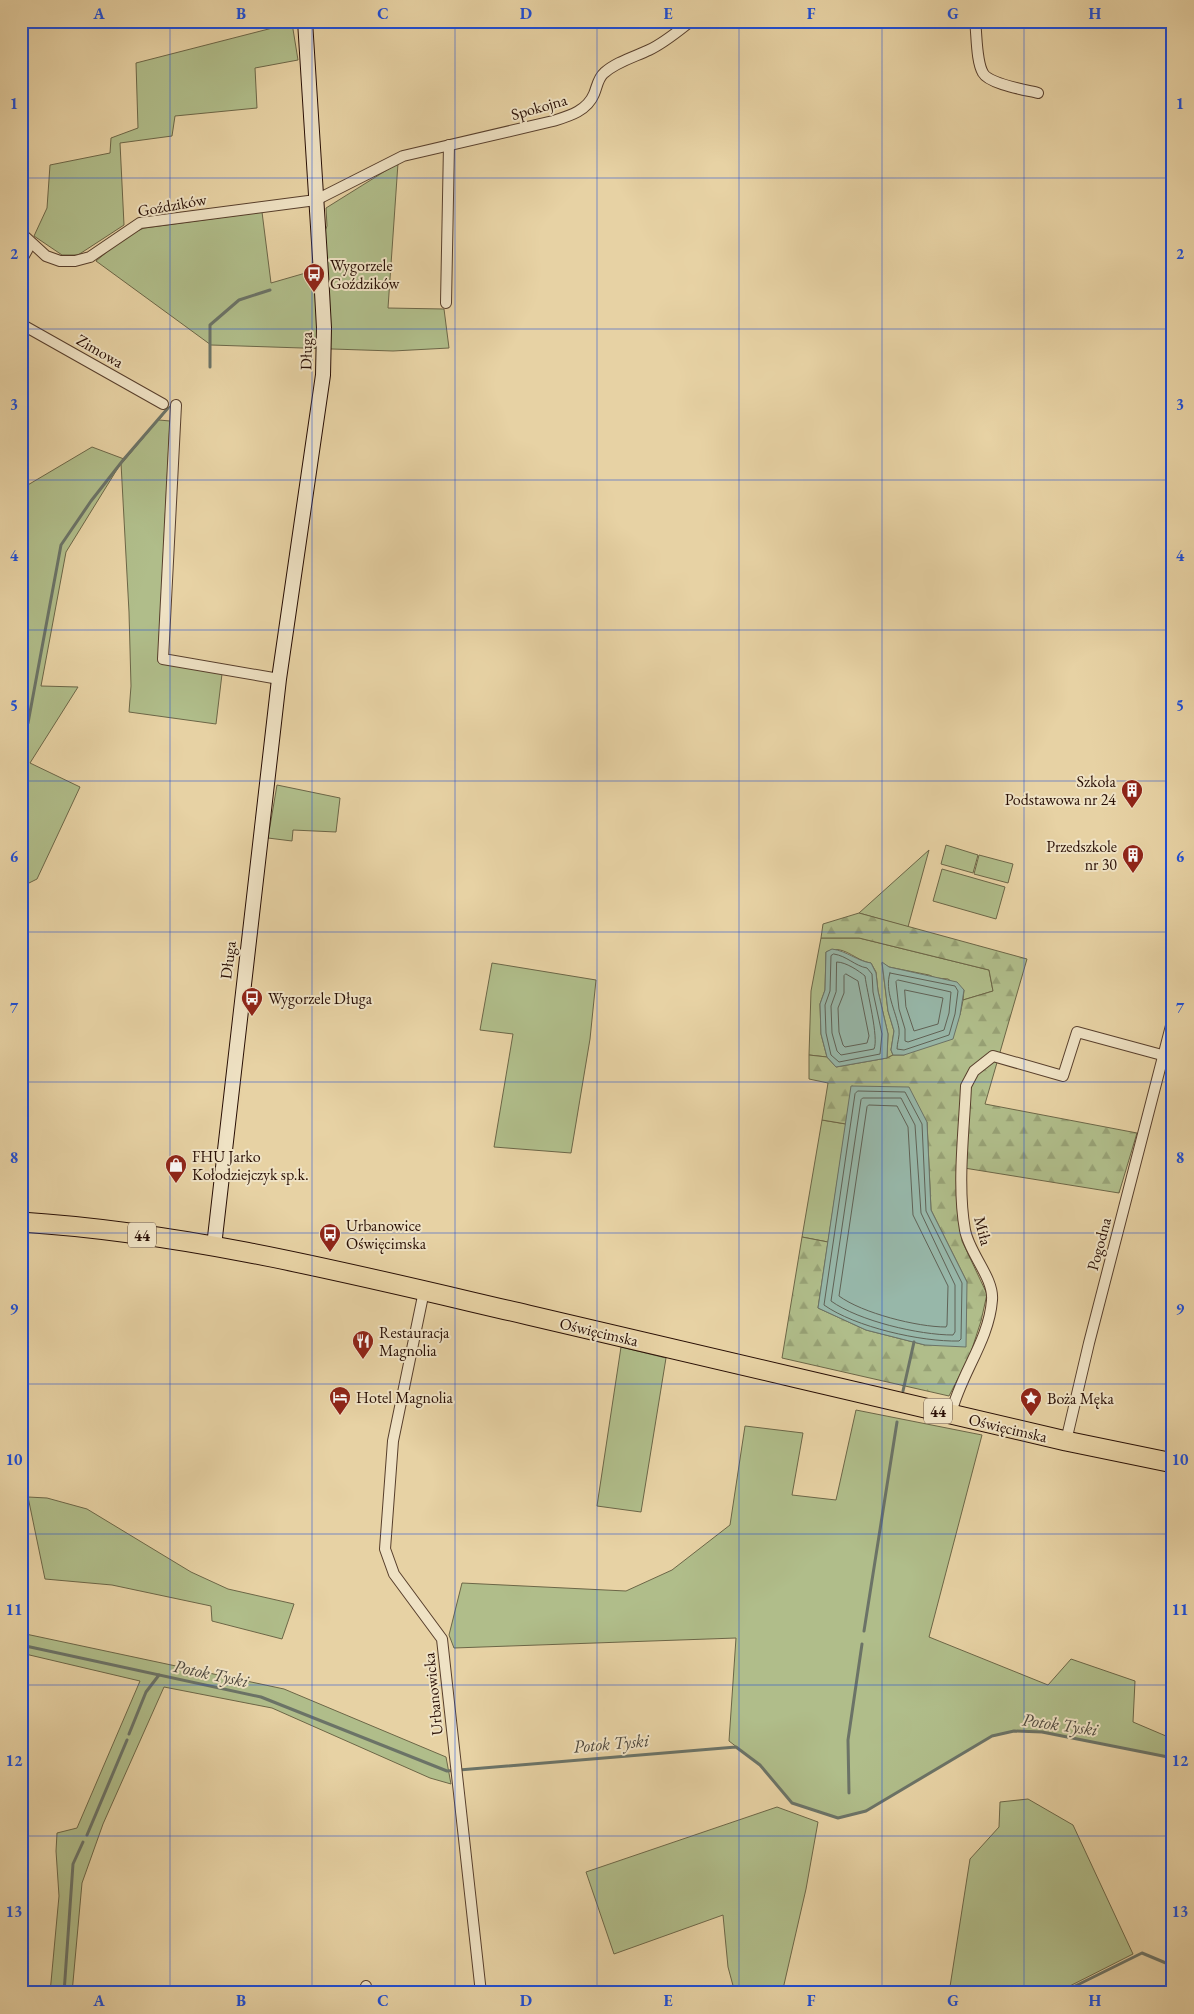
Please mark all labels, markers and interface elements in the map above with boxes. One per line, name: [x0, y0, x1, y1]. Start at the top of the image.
text: A: [92, 3, 105, 24]
text: B: [236, 3, 246, 24]
text: C: [377, 3, 389, 24]
text: D: [520, 3, 532, 24]
text: E: [663, 3, 673, 24]
text: F: [807, 3, 816, 24]
text: G: [947, 3, 959, 24]
text: H: [1089, 3, 1102, 24]
street label: Spokojna: [509, 89, 570, 125]
text: 1: [10, 93, 18, 114]
text: 1: [1176, 93, 1184, 114]
street label: Goździków: [136, 188, 209, 221]
text: 2: [10, 243, 19, 264]
text: 2: [1176, 243, 1185, 264]
place label: Wygorzele Goździków: [330, 255, 401, 294]
bus stop icon: Wygorzele Goździków: [302, 262, 326, 293]
street label: Zimowa: [73, 329, 128, 373]
street label: Długa: [295, 331, 317, 370]
text: 3: [10, 394, 18, 415]
text: 3: [1176, 394, 1184, 415]
text: 4: [10, 545, 19, 566]
text: 4: [1176, 545, 1185, 566]
text: 5: [10, 695, 18, 716]
text: 5: [1176, 695, 1184, 716]
place label: Szkoła Podstawowa nr 24: [1005, 771, 1117, 810]
building icon: Szkoła Podstawowa nr 24: [1120, 778, 1144, 809]
place label: Przedszkole nr 30: [1046, 836, 1117, 875]
building icon: Przedszkole nr 30: [1121, 843, 1145, 874]
text: 6: [10, 846, 19, 867]
text: 6: [1176, 846, 1185, 867]
street label: Długa: [215, 939, 241, 980]
bus stop icon: Wygorzele Długa: [240, 986, 264, 1017]
place label: Wygorzele Długa: [268, 988, 373, 1009]
text: 7: [10, 997, 19, 1018]
text: 7: [1176, 997, 1185, 1018]
place label: FHU Jarko Kołodziejczyk sp.k.: [192, 1146, 309, 1185]
text: 8: [10, 1147, 18, 1168]
text: 8: [1176, 1147, 1184, 1168]
shop icon: FHU Jarko Kołodziejczyk sp.k.: [164, 1153, 188, 1184]
street label: Miła: [969, 1214, 997, 1248]
place label: Urbanowice Oświęcimska: [346, 1215, 427, 1254]
street label: Pogodna: [1082, 1215, 1116, 1273]
road number: 44: [128, 1222, 156, 1248]
bus stop icon: Urbanowice Oświęcimska: [318, 1222, 342, 1253]
text: 9: [10, 1298, 19, 1319]
text: 9: [1176, 1298, 1185, 1319]
street label: Oświęcimska: [558, 1313, 641, 1351]
place label: Restauracja Magnolia: [379, 1322, 450, 1361]
restaurant icon: Restauracja Magnolia: [351, 1329, 375, 1360]
hotel icon: Hotel Magnolia: [328, 1385, 352, 1416]
place icon: Boża Męka: [1019, 1386, 1043, 1417]
place label: Hotel Magnolia: [356, 1387, 454, 1408]
place label: Boża Męka: [1047, 1388, 1114, 1409]
road number: 44: [924, 1398, 952, 1424]
street label: Oświęcimska: [967, 1409, 1050, 1447]
text: 10: [6, 1449, 23, 1470]
text: 10: [1172, 1449, 1189, 1470]
text: 11: [6, 1599, 22, 1620]
text: 11: [1172, 1599, 1188, 1620]
street label: Urbanowicka: [418, 1651, 448, 1736]
water label: Potok Tyski: [171, 1654, 251, 1693]
water label: Potok Tyski: [1021, 1707, 1100, 1742]
water label: Potok Tyski: [572, 1728, 651, 1759]
text: 12: [6, 1750, 23, 1771]
text: 12: [1172, 1750, 1189, 1771]
text: 13: [6, 1901, 22, 1922]
text: 13: [1172, 1901, 1188, 1922]
text: A: [92, 1990, 105, 2011]
text: B: [236, 1990, 246, 2011]
text: C: [377, 1990, 389, 2011]
text: D: [520, 1990, 532, 2011]
text: E: [663, 1990, 673, 2011]
text: F: [807, 1990, 816, 2011]
text: G: [947, 1990, 959, 2011]
text: H: [1089, 1990, 1102, 2011]

